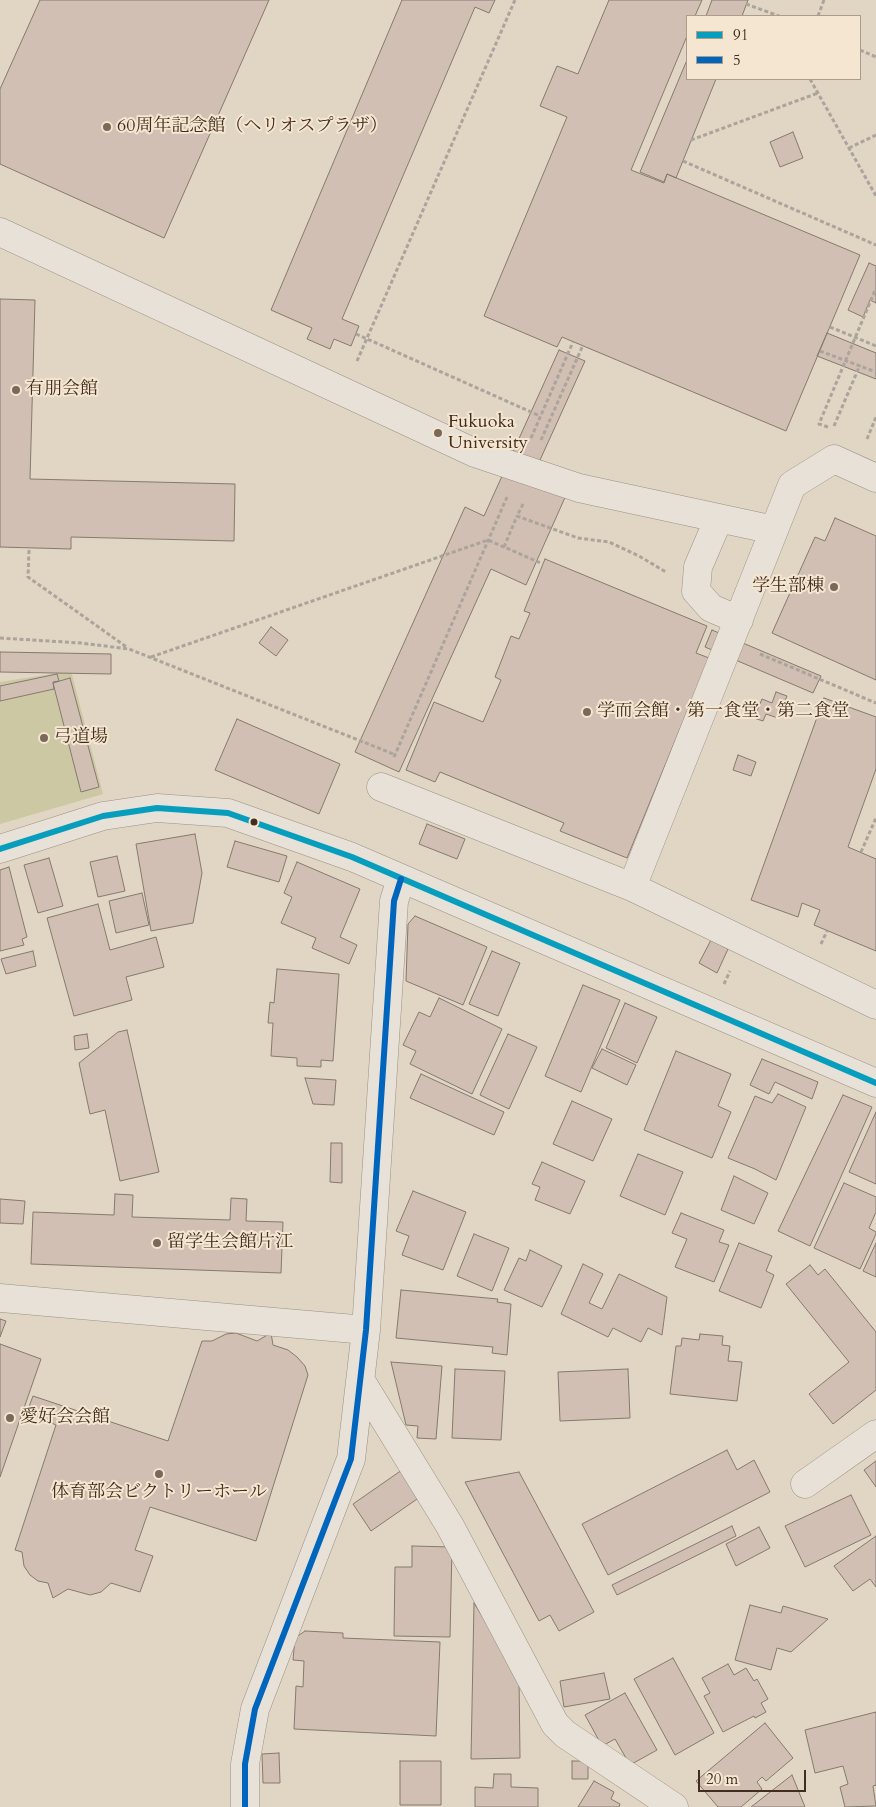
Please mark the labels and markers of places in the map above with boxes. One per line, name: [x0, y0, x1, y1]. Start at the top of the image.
place label: 60周年記念館（ヘリオスプラザ）: [117, 116, 387, 138]
marker: 60周年記念館（ヘリオスプラザ）: [101, 121, 113, 133]
place label: 有朋会館: [26, 379, 98, 401]
marker: 有朋会館: [10, 384, 22, 396]
place label: Fukuoka University: [448, 412, 528, 454]
marker: Fukuoka University: [432, 427, 444, 439]
place label: 学生部棟: [752, 576, 824, 598]
marker: 学生部棟: [828, 581, 840, 593]
place label: 学而会館・第一食堂・第二食堂: [597, 701, 849, 723]
marker: 学而会館・第一食堂・第二食堂: [581, 706, 593, 718]
place label: 弓道場: [54, 727, 108, 749]
marker: 弓道場: [38, 732, 50, 744]
unlabelled marker: [249, 817, 259, 827]
place label: 留学生会館片江: [167, 1232, 293, 1254]
marker: 留学生会館片江: [151, 1237, 163, 1249]
place label: 愛好会会館: [20, 1407, 110, 1429]
marker: 愛好会会館: [4, 1412, 16, 1424]
marker: 体育部会ビクトリーホール: [153, 1468, 165, 1480]
place label: 体育部会ビクトリーホール: [51, 1482, 267, 1504]

